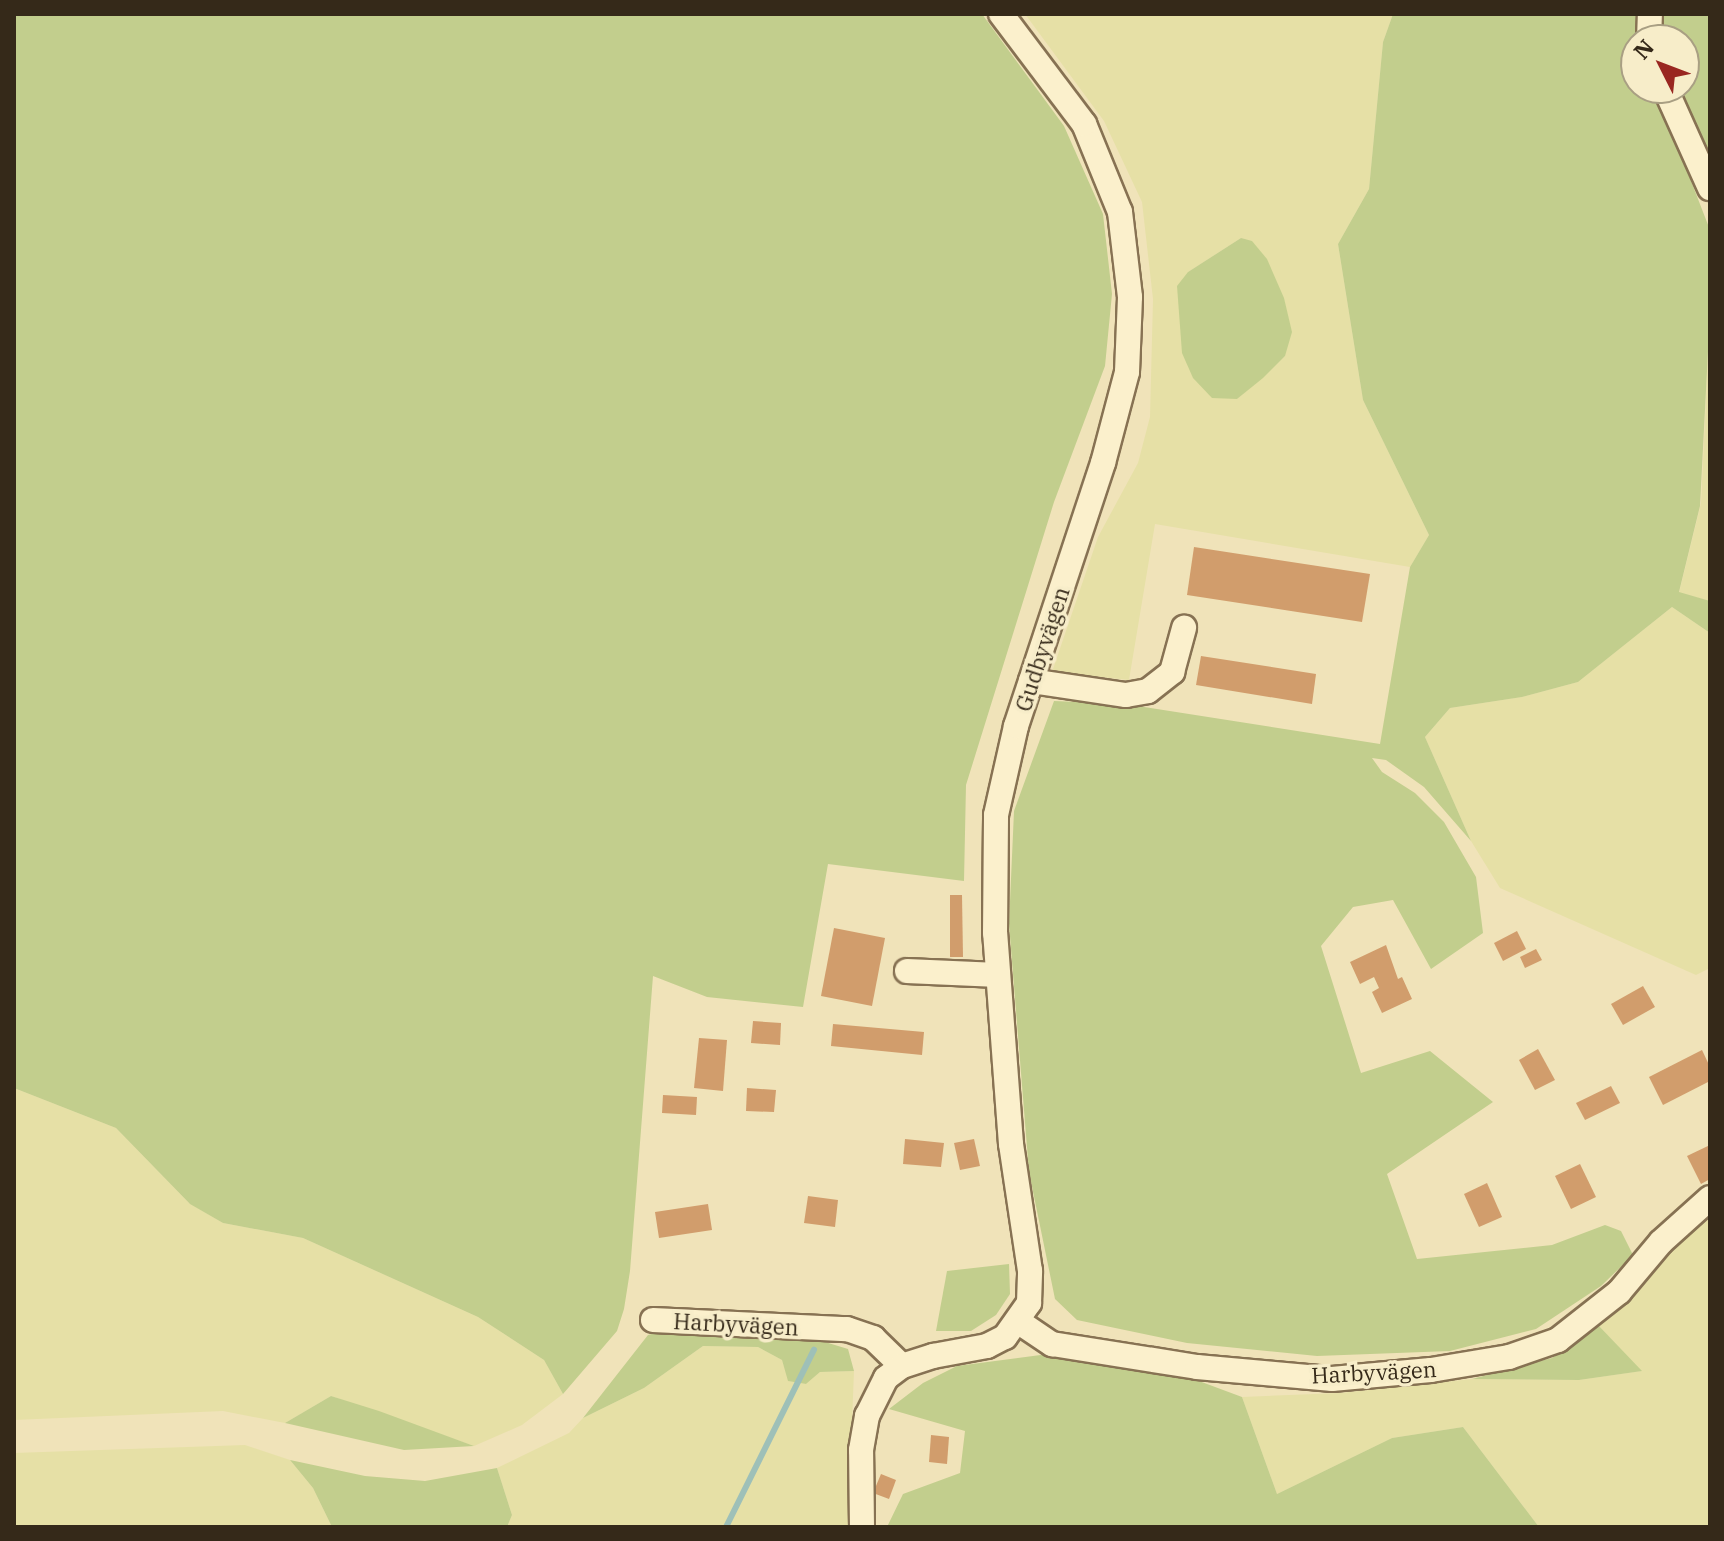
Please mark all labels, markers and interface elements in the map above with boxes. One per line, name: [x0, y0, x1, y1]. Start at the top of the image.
north arrow: [1620, 24, 1700, 104]
text: N: [1627, 33, 1660, 65]
street label: Gudbyvägen: [1009, 583, 1075, 715]
street label: Harbyvägen: [673, 1308, 799, 1340]
street label: Harbyvägen: [1311, 1356, 1437, 1388]

